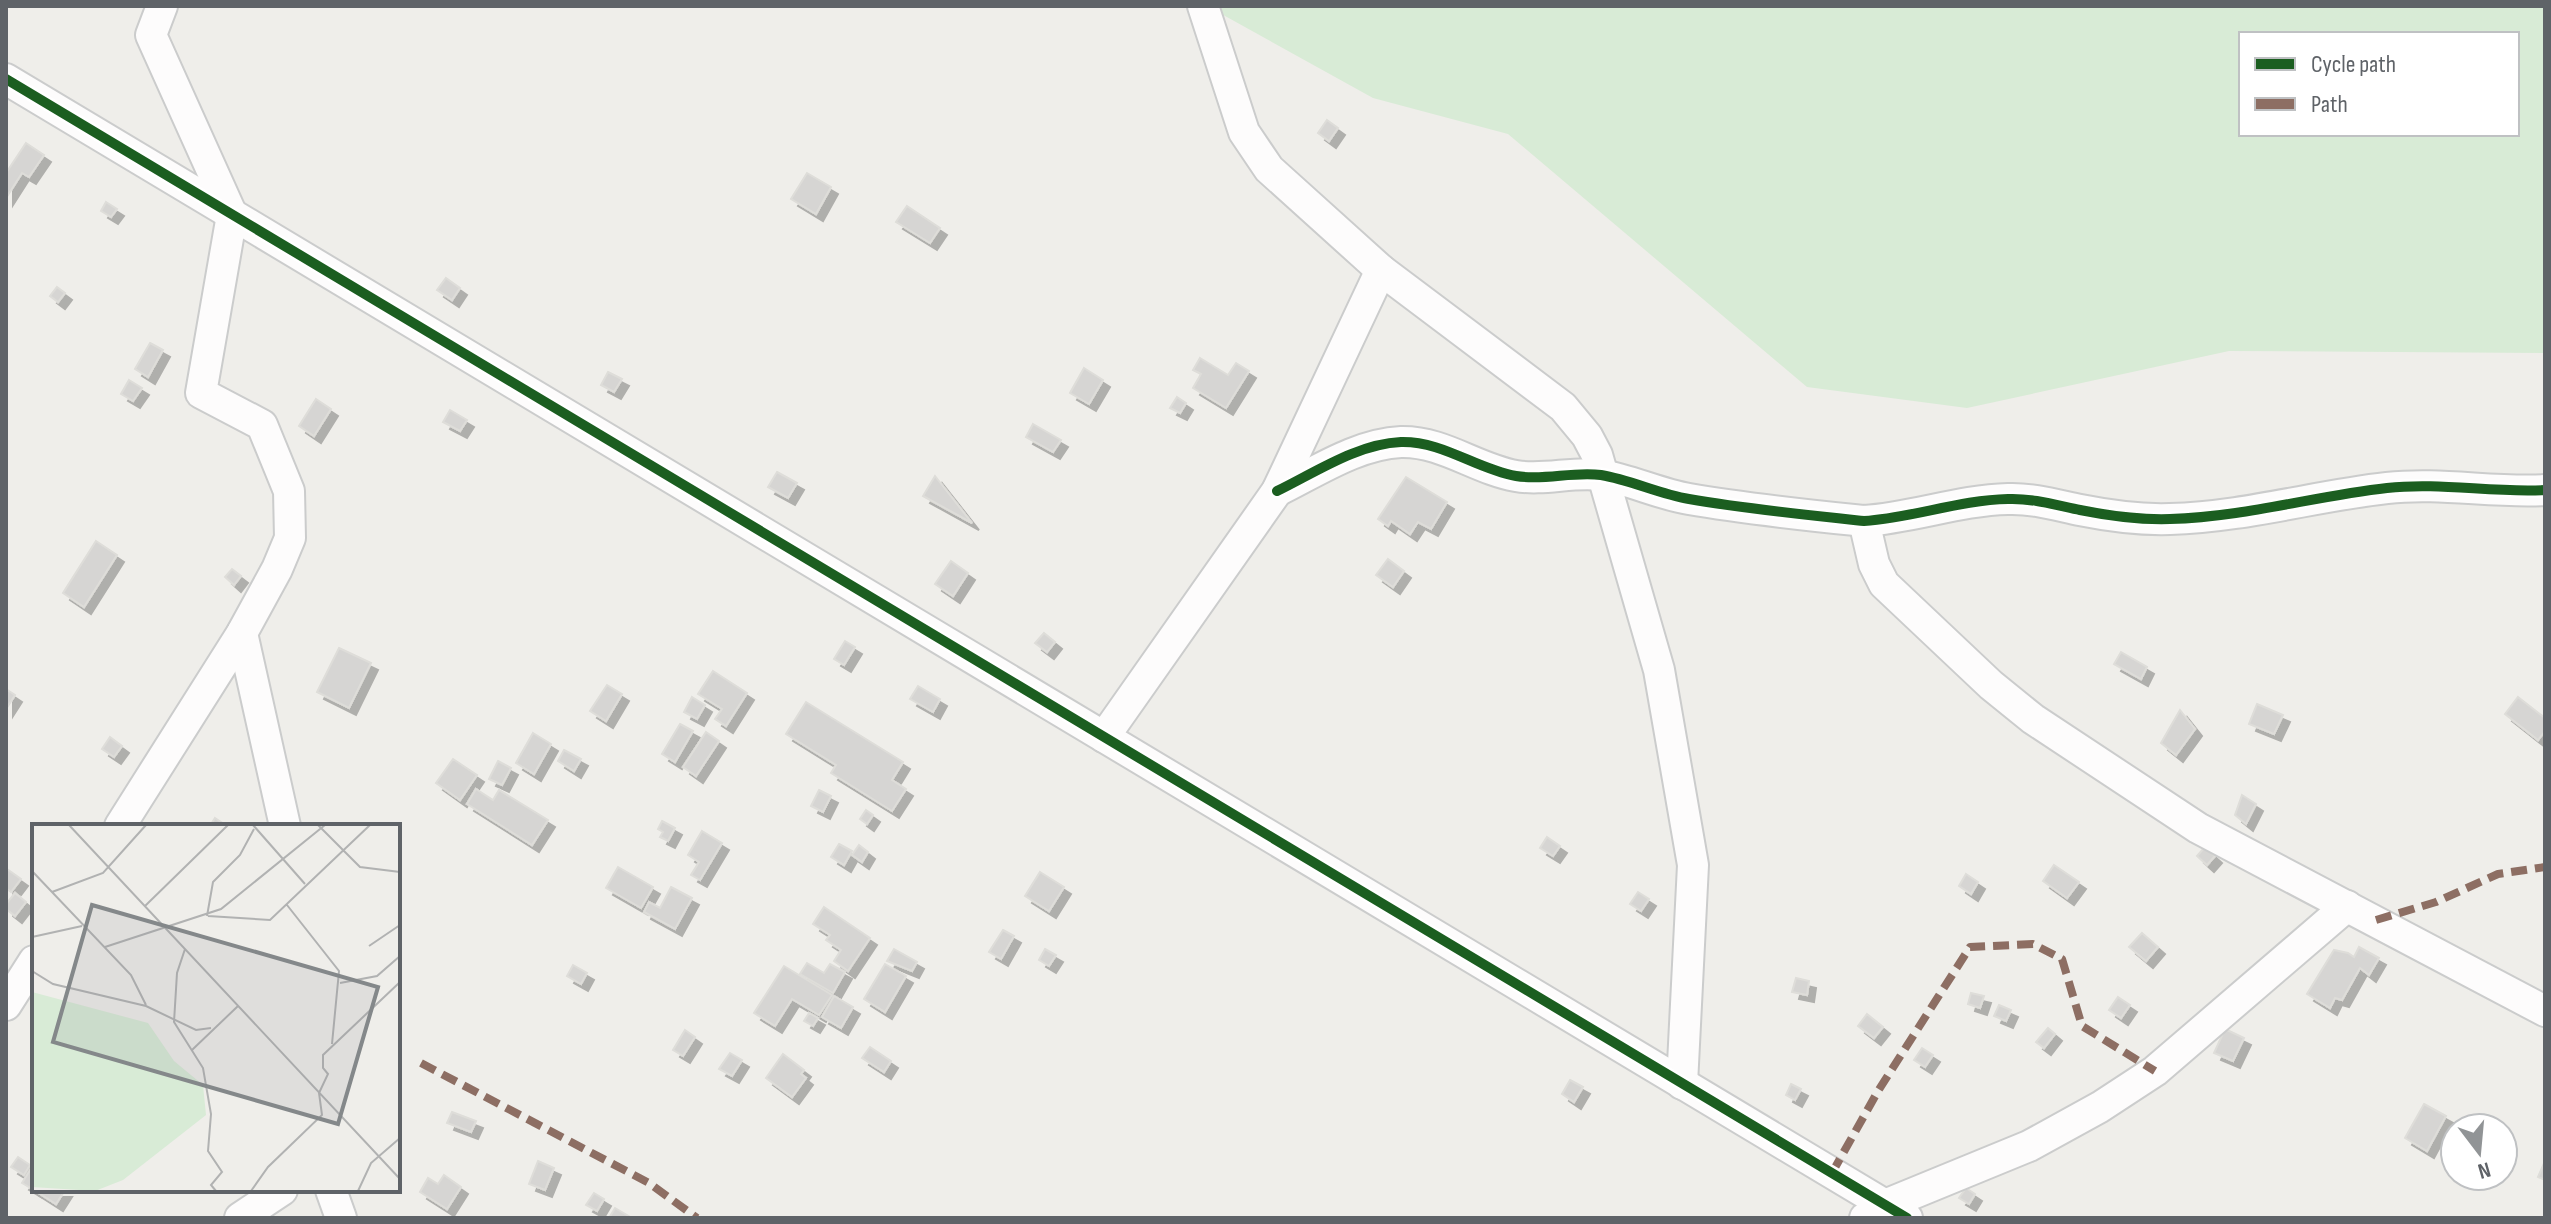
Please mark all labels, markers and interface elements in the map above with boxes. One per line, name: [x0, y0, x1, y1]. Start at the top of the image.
legend: [2239, 32, 2519, 136]
text: Cycle path: [2311, 50, 2396, 79]
text: Path: [2311, 90, 2348, 119]
inset map: [32, 824, 400, 1192]
north arrow: [2439, 1112, 2519, 1192]
text: N: [2475, 1155, 2493, 1184]

